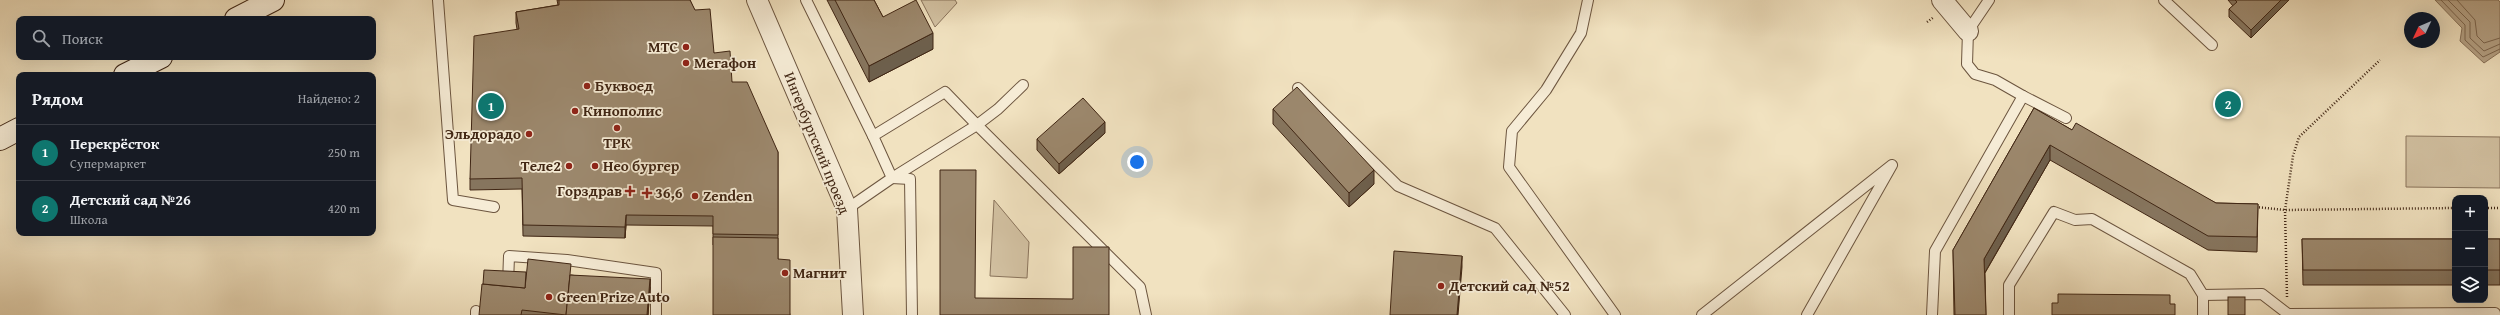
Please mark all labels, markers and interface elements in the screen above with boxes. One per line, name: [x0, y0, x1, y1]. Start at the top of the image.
north arrow: [2404, 12, 2440, 48]
search box: [16, 16, 376, 60]
icon: search: [30, 27, 52, 49]
text: Поиск: [62, 28, 103, 49]
place label: МТС: [648, 36, 678, 57]
marker: МТС: [681, 42, 691, 52]
place label: Мегафон: [694, 52, 756, 73]
marker: Мегафон: [681, 58, 691, 68]
street label: Ингербургский проезд: [779, 69, 856, 217]
place label: Буквоед: [595, 75, 653, 96]
marker: Буквоед: [582, 81, 592, 91]
text: Рядом: [32, 86, 83, 111]
text: Найдено: 2: [298, 89, 360, 108]
pin: 2: [2215, 89, 2241, 119]
pin: 1: [478, 91, 504, 121]
place label: Кинополис: [583, 100, 662, 121]
marker: Кинополис: [570, 106, 580, 116]
place label: Эльдорадо: [445, 123, 521, 144]
marker: ТРК: [612, 123, 622, 133]
marker: Эльдорадо: [524, 129, 534, 139]
place label: ТРК: [603, 132, 631, 153]
text: Перекрёсток: [70, 133, 159, 154]
text: 1: [42, 143, 48, 162]
text: 250 m: [328, 143, 360, 162]
your location: [1127, 152, 1147, 172]
text: Супермаркет: [70, 154, 146, 173]
place label: Теле2: [521, 155, 561, 176]
place label: Нео бургер: [603, 155, 680, 176]
marker: Теле2: [564, 161, 574, 171]
marker: Нео бургер: [590, 161, 600, 171]
place label: Горздрав: [557, 180, 622, 201]
place label: 36,6: [655, 182, 683, 203]
place label: Zenden: [703, 185, 752, 206]
marker: Горздрав: [625, 186, 635, 196]
marker: 36,6: [642, 188, 652, 198]
text: Детский сад №26: [70, 189, 191, 210]
marker: Zenden: [690, 191, 700, 201]
map controls: [2452, 195, 2488, 303]
button: +: [2452, 195, 2488, 231]
text: 2: [42, 199, 48, 218]
text: 420 m: [328, 199, 360, 218]
text: Школа: [70, 210, 108, 229]
button: −: [2452, 231, 2488, 267]
place label: Магнит: [793, 262, 848, 283]
button: layers: [2452, 267, 2488, 303]
marker: Магнит: [780, 268, 790, 278]
place label: Детский сад №52: [1448, 275, 1570, 296]
marker: Детский сад №52: [1436, 281, 1446, 291]
place label: Green Prize Auto: [557, 286, 670, 307]
marker: Green Prize Auto: [544, 292, 554, 302]

